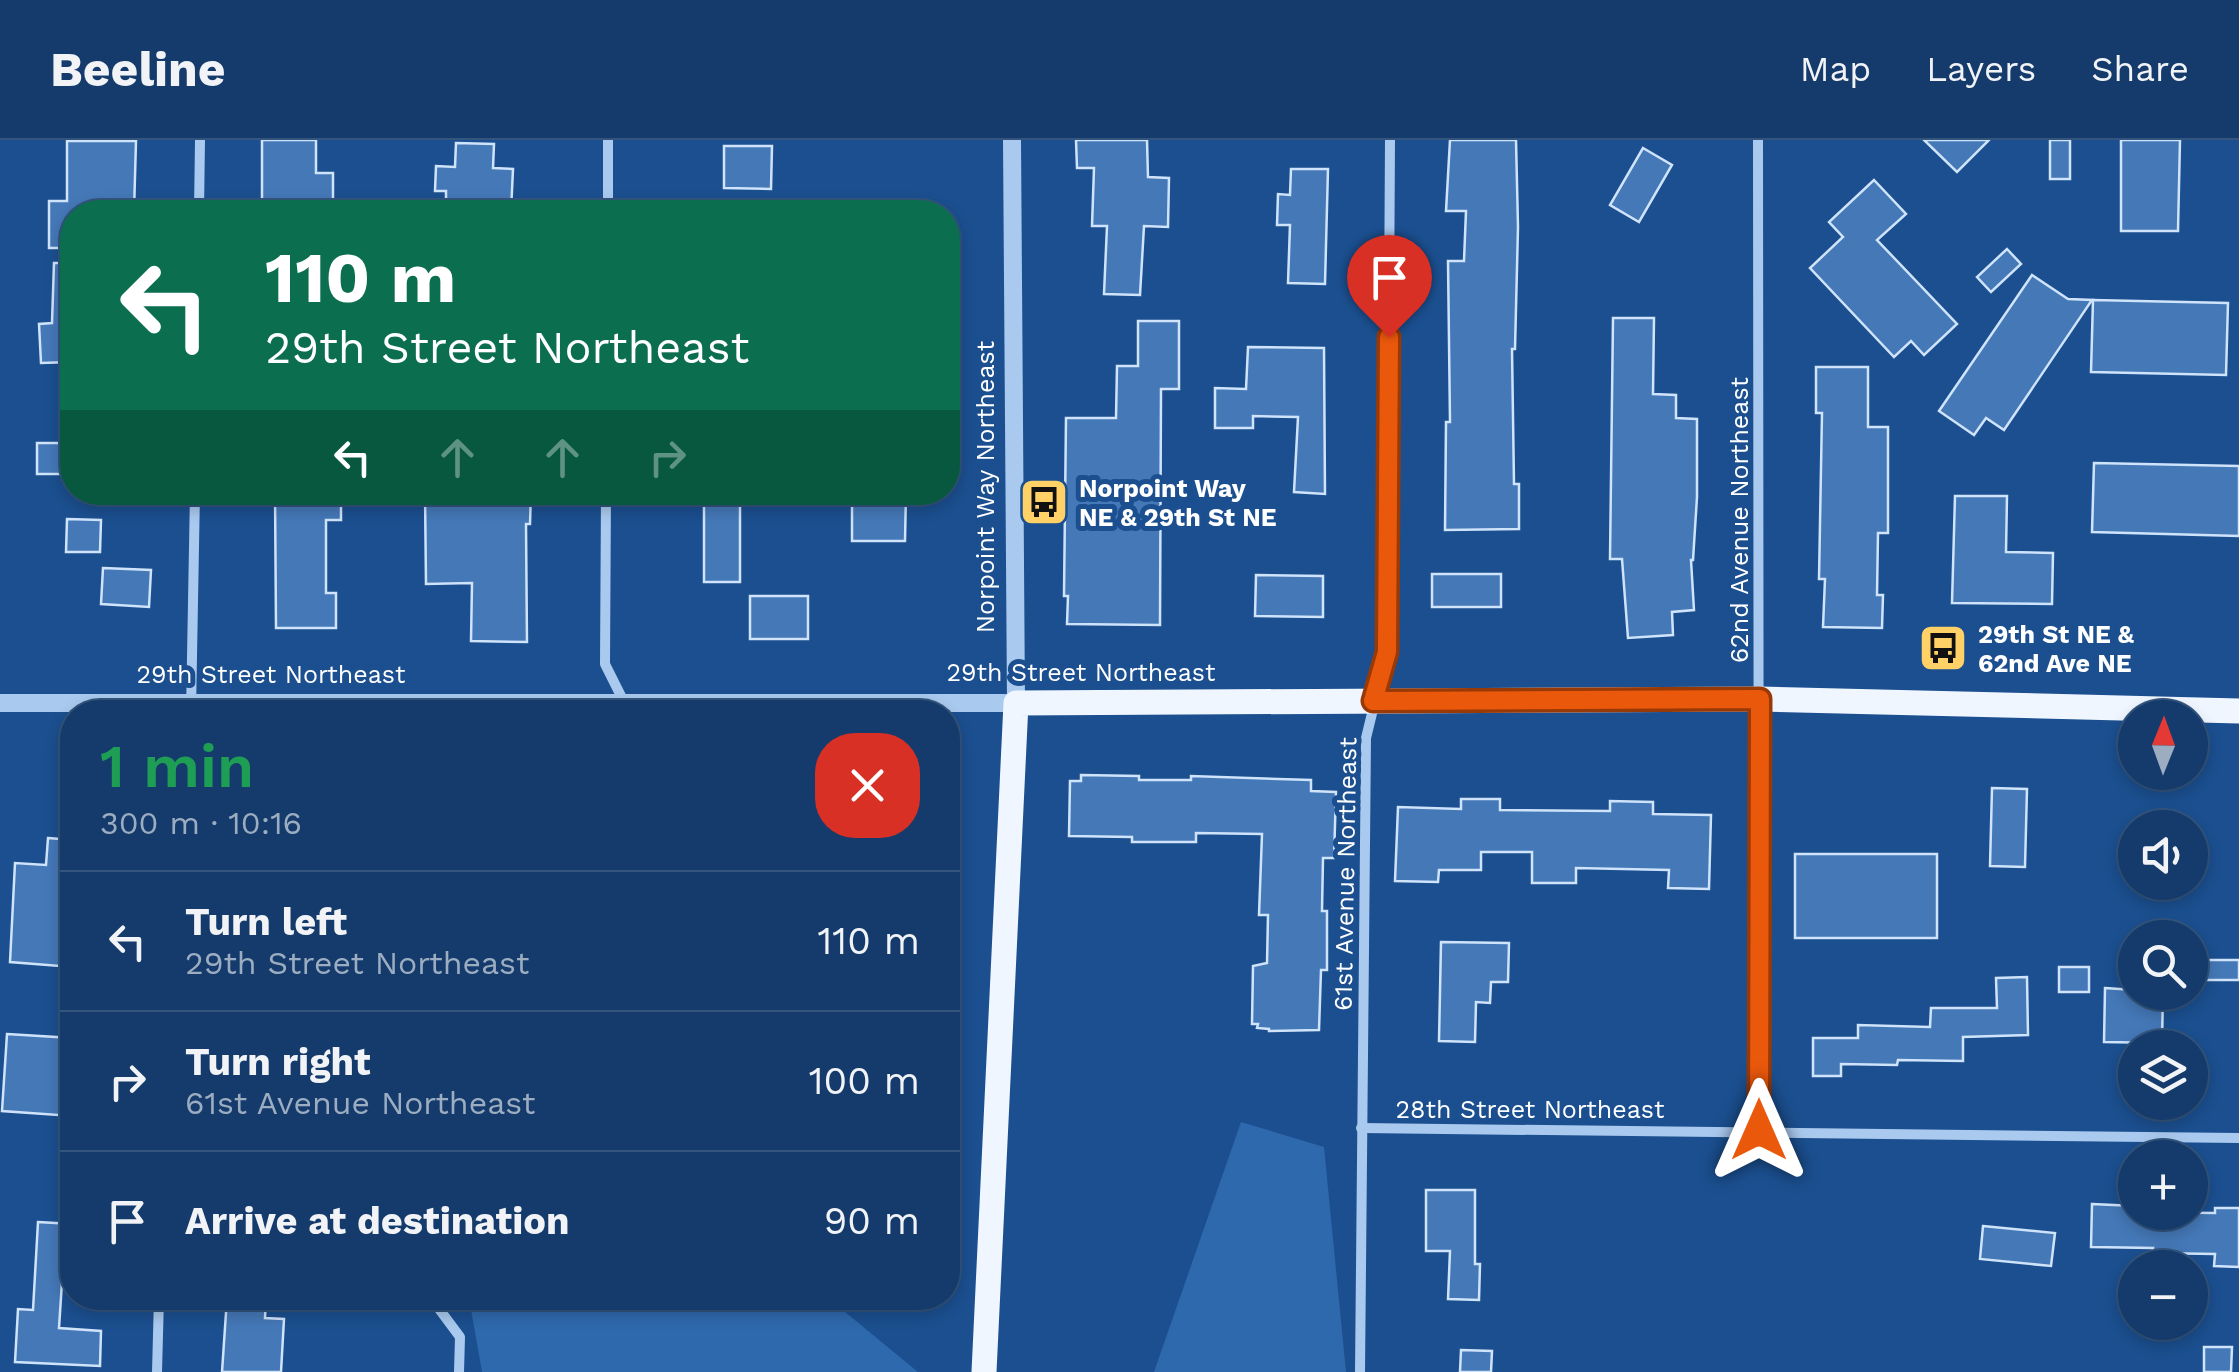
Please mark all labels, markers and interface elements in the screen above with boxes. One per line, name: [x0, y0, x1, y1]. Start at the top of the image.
text: Beeline: [50, 41, 226, 98]
text: Map: [1800, 48, 1871, 90]
text: Layers: [1926, 48, 2036, 90]
text: Share: [2091, 48, 2189, 90]
pin: [1347, 235, 1432, 338]
text: 110 m: [265, 237, 456, 319]
icon: left: [100, 240, 230, 370]
icon: arrive: [1362, 250, 1417, 305]
text: 29th Street Northeast: [265, 321, 749, 374]
street label: Norpoint Way Northeast: [971, 340, 1000, 633]
street label: 62nd Avenue Northeast: [1725, 376, 1754, 663]
icon: left: [325, 430, 380, 485]
icon: ahead: [430, 430, 485, 485]
icon: ahead: [535, 430, 590, 485]
icon: right: [640, 430, 695, 485]
place label: Norpoint Way NE & 29th St NE: [1079, 474, 1276, 532]
bus stop icon: Norpoint Way NE & 29th St NE: [1018, 476, 1070, 528]
place label: 29th St NE & 62nd Ave NE: [1978, 620, 2135, 678]
bus stop icon: 29th St NE & 62nd Ave NE: [1917, 622, 1969, 674]
street label: 29th Street Northeast: [946, 658, 1216, 687]
street label: 29th Street Northeast: [136, 660, 406, 689]
north arrow: [2118, 700, 2208, 790]
map controls: [2118, 700, 2208, 1340]
text: 1 min: [100, 731, 254, 802]
button: close: [815, 733, 920, 838]
street label: 61st Avenue Northeast: [1329, 736, 1362, 1011]
text: 300 m · 10:16: [100, 804, 302, 842]
button: sound: [2118, 810, 2208, 900]
text: Turn left: [185, 900, 347, 944]
icon: left: [100, 914, 155, 969]
text: 110 m: [818, 919, 920, 963]
button: search: [2118, 920, 2208, 1010]
text: 29th Street Northeast: [185, 944, 529, 982]
button: layers: [2118, 1030, 2208, 1120]
text: Turn right: [185, 1040, 371, 1084]
icon: right: [100, 1054, 155, 1109]
text: 100 m: [809, 1059, 920, 1103]
position arrow: [1707, 1078, 1811, 1182]
text: 61st Avenue Northeast: [185, 1084, 536, 1122]
street label: 28th Street Northeast: [1395, 1095, 1665, 1124]
button: +: [2118, 1140, 2208, 1230]
icon: arrive: [100, 1194, 155, 1249]
text: Arrive at destination: [185, 1199, 570, 1243]
text: 90 m: [824, 1199, 920, 1243]
button: −: [2118, 1250, 2208, 1340]

